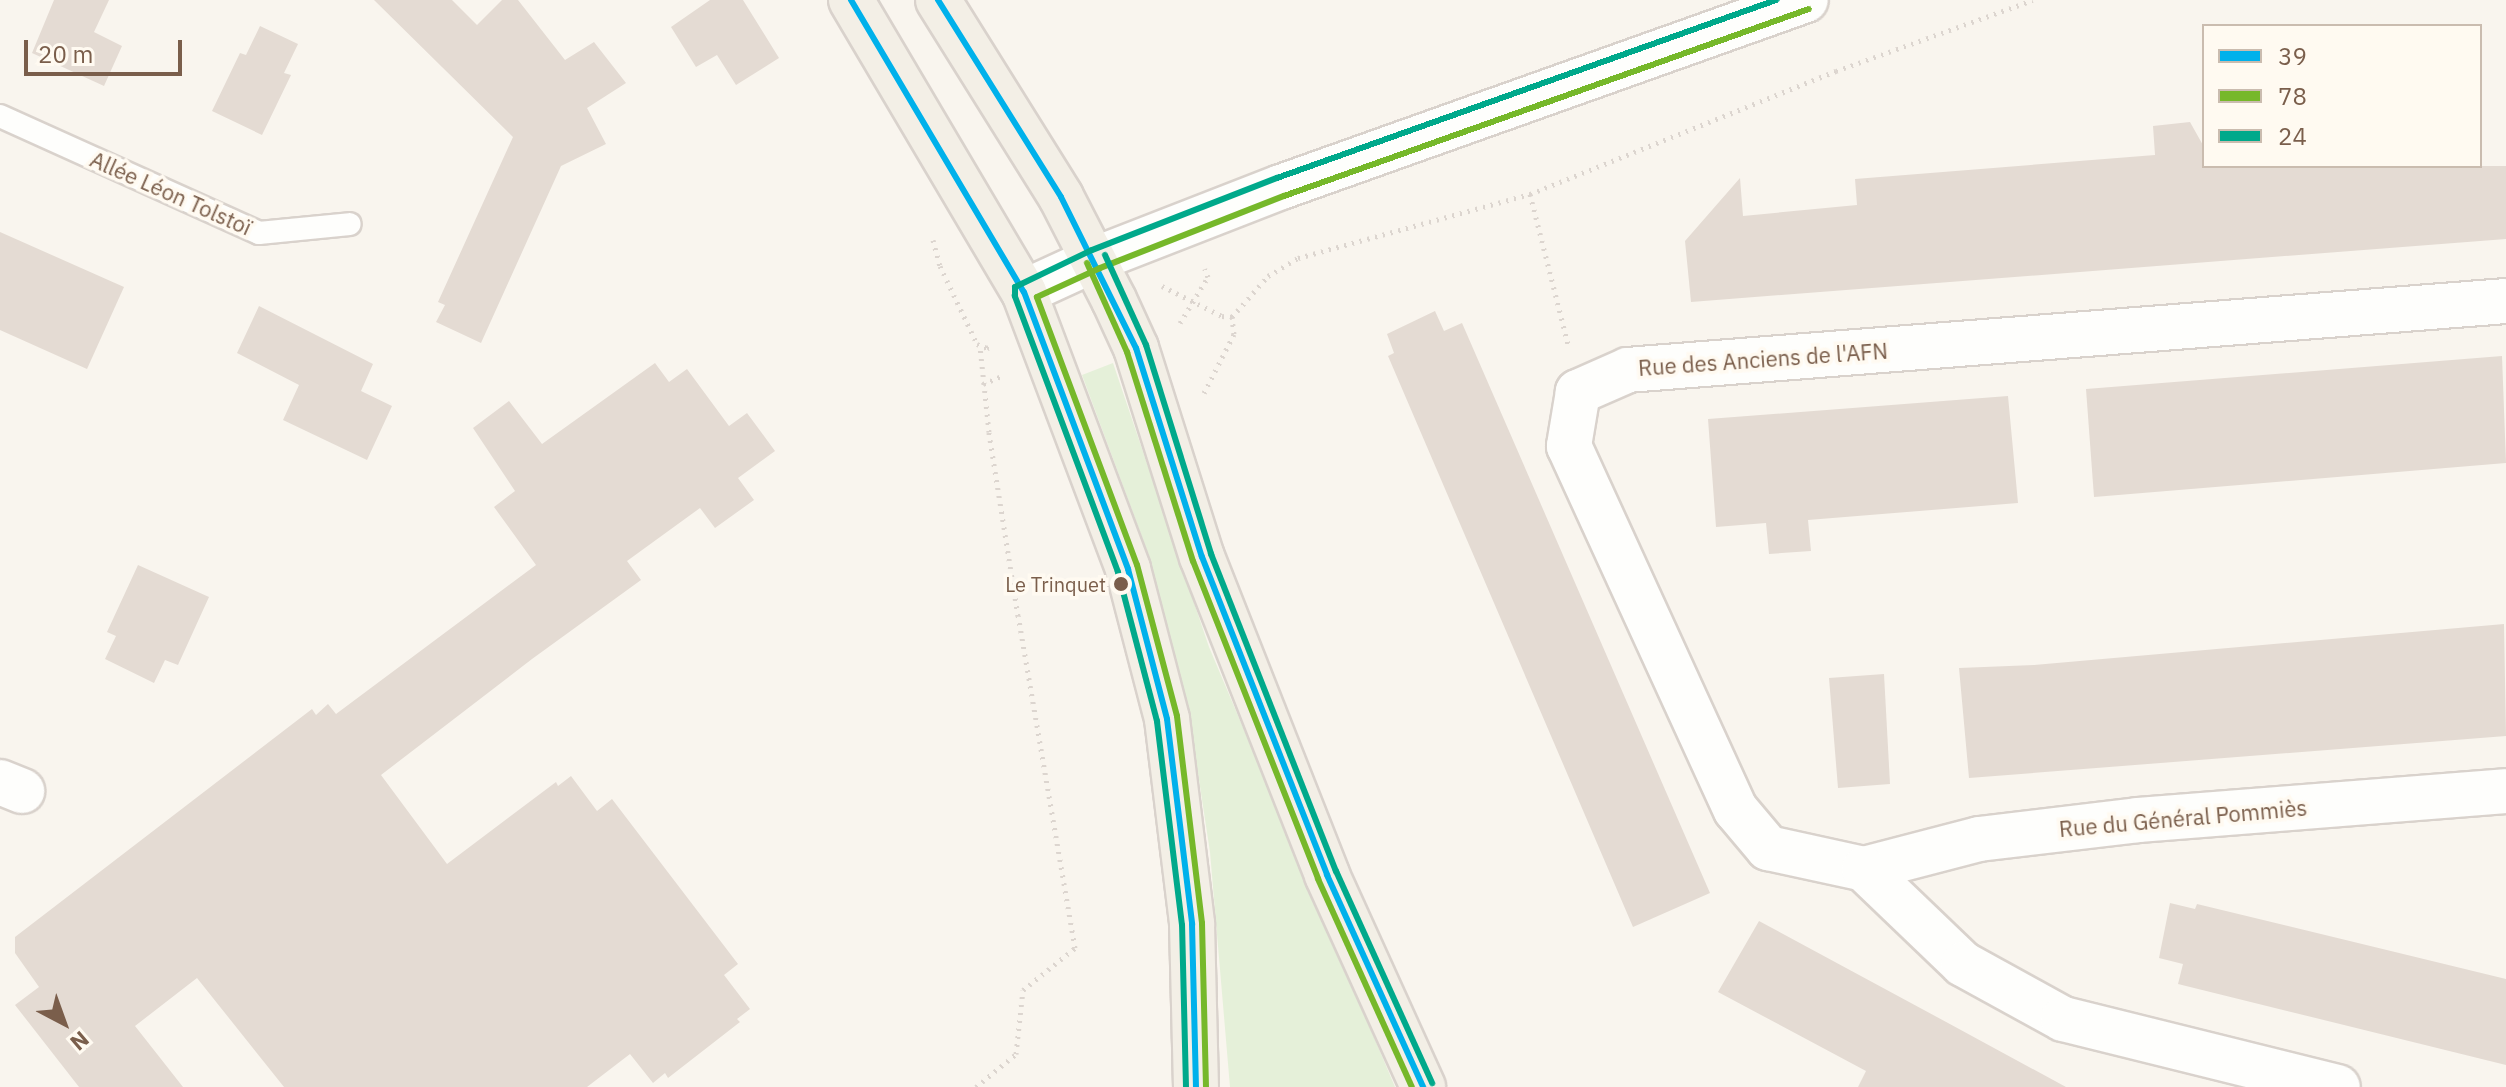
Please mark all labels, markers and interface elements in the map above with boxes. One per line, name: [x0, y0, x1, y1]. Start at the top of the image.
scale bar: [28, 24, 186, 74]
legend: [2202, 24, 2482, 168]
text: 20 m: [38, 38, 93, 70]
text: 39: [2278, 40, 2307, 72]
text: 78: [2278, 80, 2307, 112]
text: 24: [2278, 120, 2307, 152]
street label: Allée Léon Tolstoï: [86, 146, 256, 240]
street label: Rue des Anciens de l'AFN: [1637, 337, 1889, 381]
place label: Le Trinquet: [1005, 572, 1106, 596]
marker: Le Trinquet: [1113, 576, 1129, 592]
street label: Rue du Général Pommiès: [2058, 794, 2308, 842]
north arrow: [24, 983, 104, 1063]
text: N: [65, 1025, 96, 1058]

